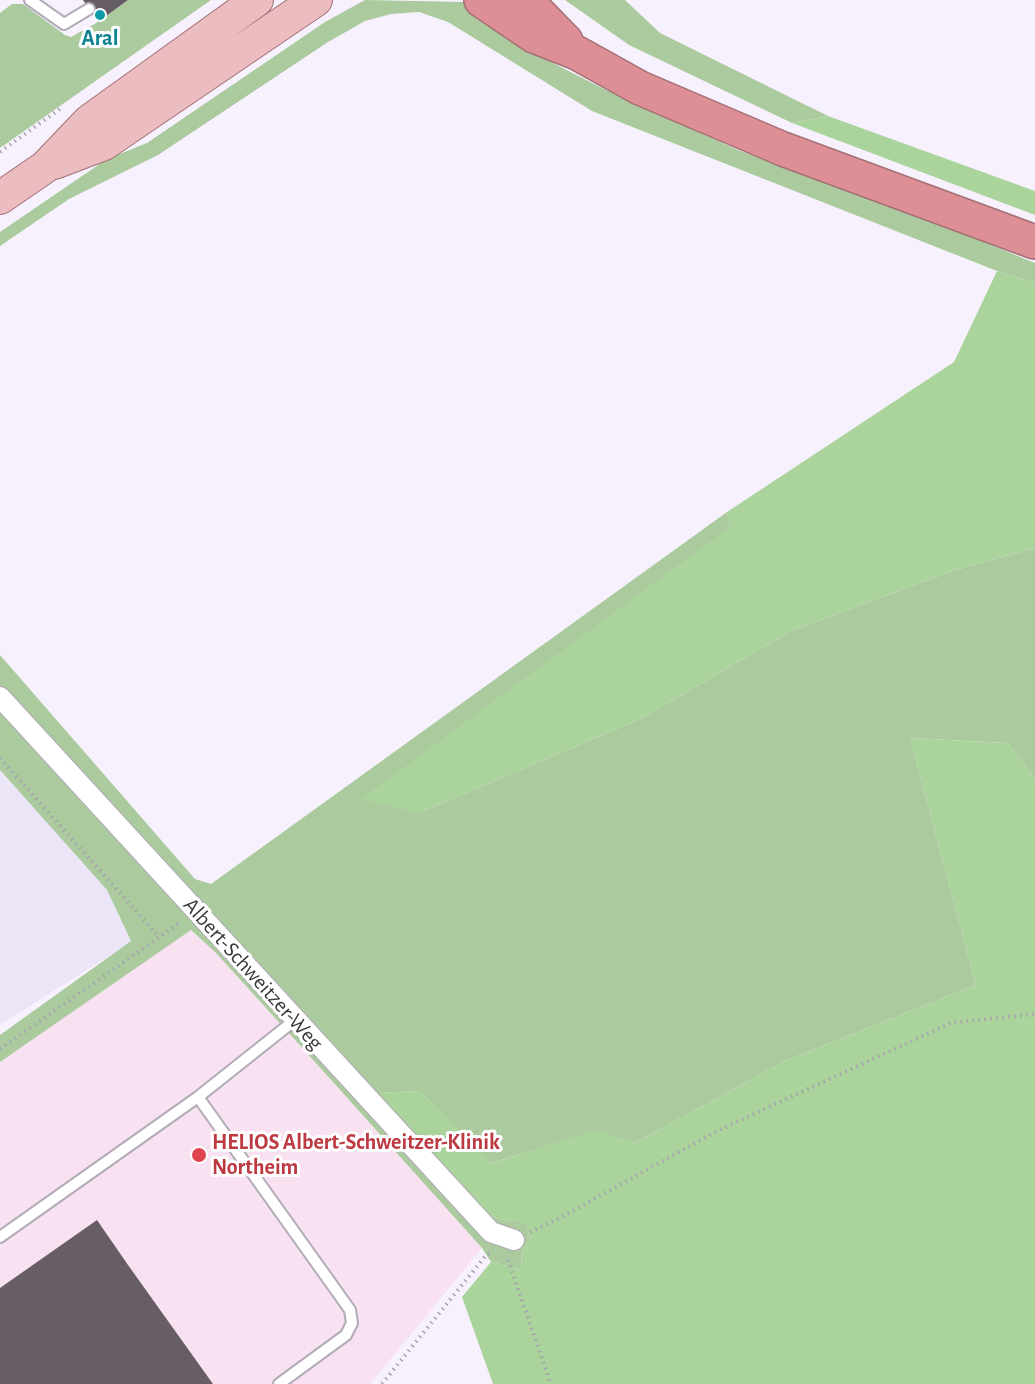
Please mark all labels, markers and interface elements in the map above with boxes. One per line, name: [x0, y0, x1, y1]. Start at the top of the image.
marker: Aral: [93, 8, 107, 22]
place label: Aral: [82, 25, 118, 51]
street label: Albert-Schweitzer-Weg: [178, 892, 328, 1056]
place label: HELIOS Albert-Schweitzer-Klinik Northeim: [212, 1129, 500, 1180]
marker: HELIOS Albert-Schweitzer-Klinik Northeim: [190, 1146, 208, 1164]

